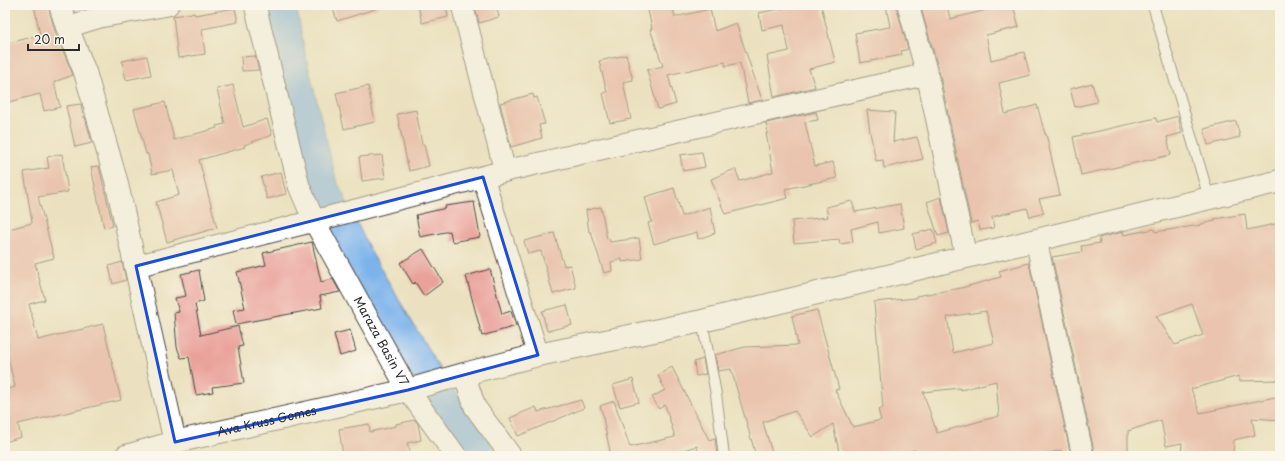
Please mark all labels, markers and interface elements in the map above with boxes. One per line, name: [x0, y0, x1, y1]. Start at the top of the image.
scale bar: [28, 26, 79, 52]
text: 20 m: [34, 30, 65, 48]
street label: Maraza Basin V7: [350, 293, 414, 389]
street label: Ava Kruss Gomes: [215, 401, 318, 440]

